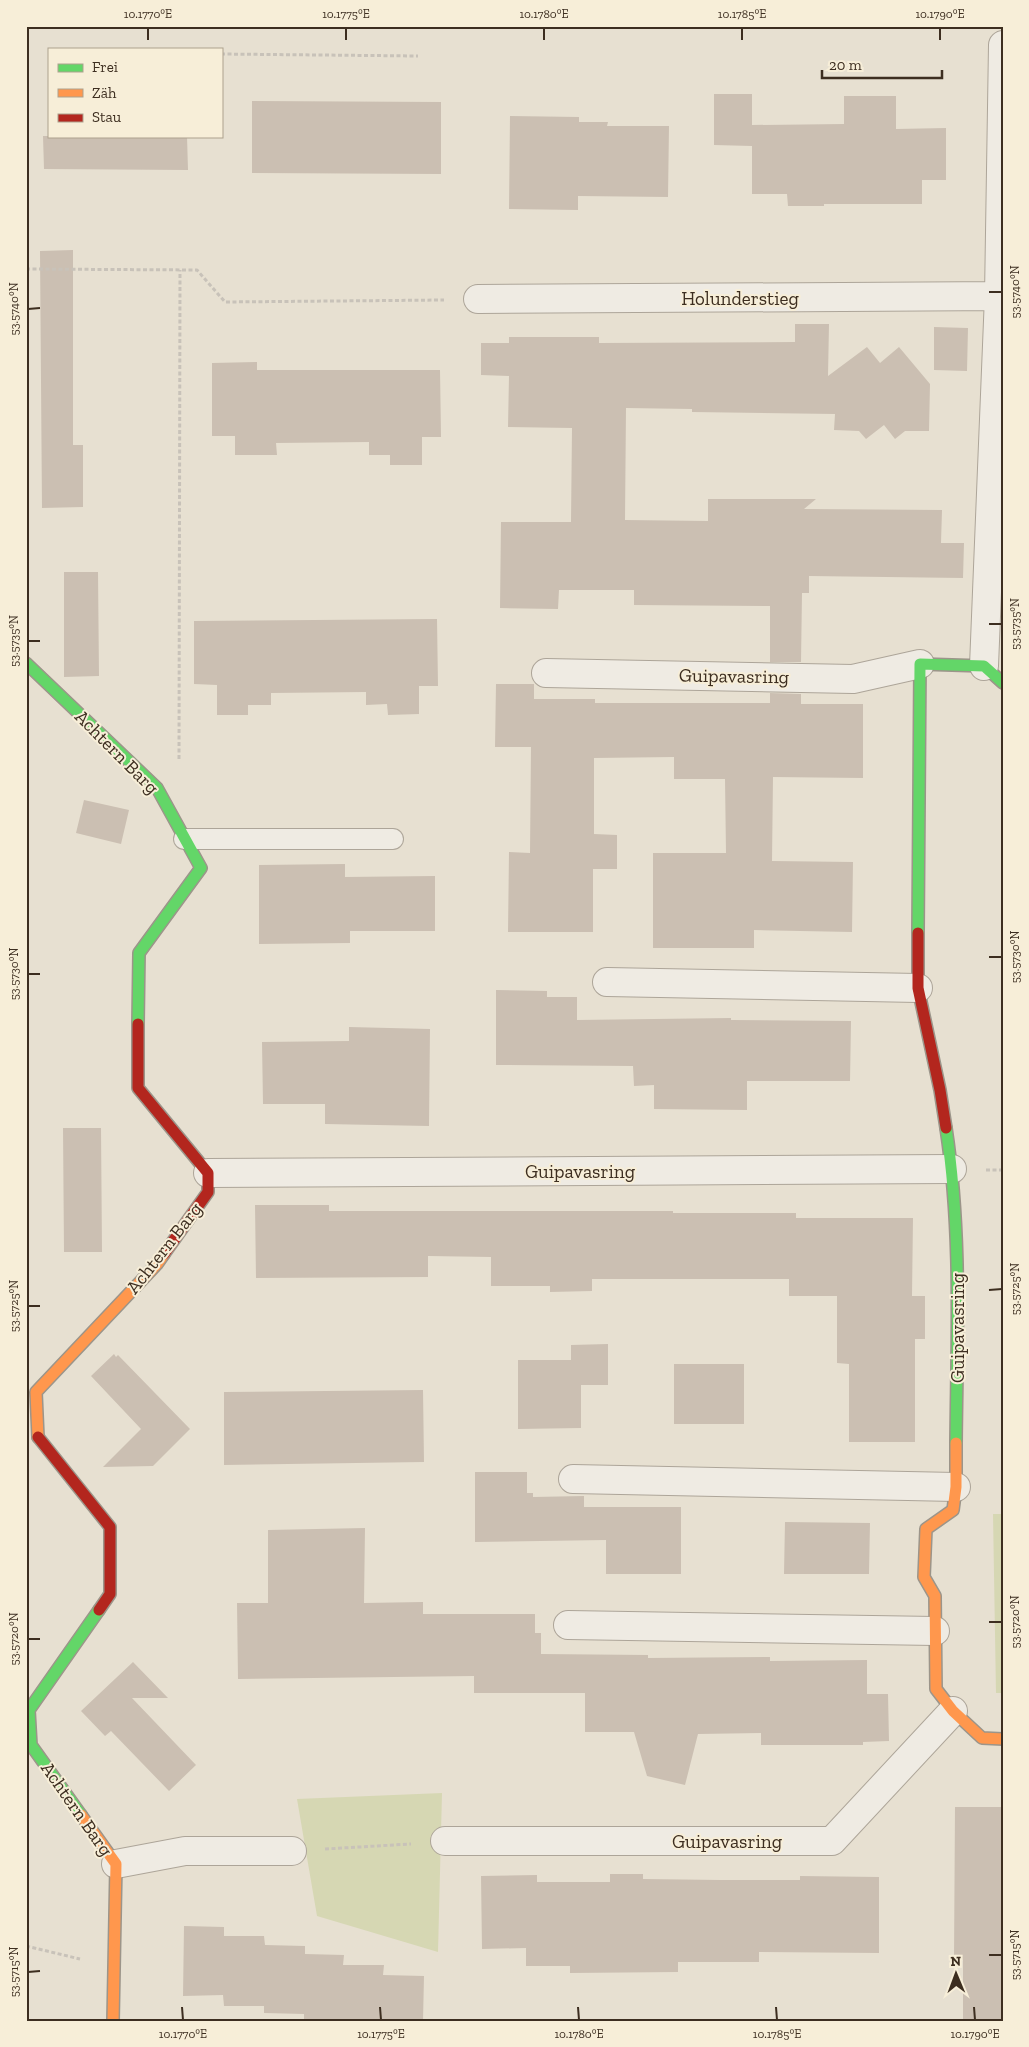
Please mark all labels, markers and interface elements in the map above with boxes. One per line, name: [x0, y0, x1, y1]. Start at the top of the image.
text: 10.1770°E: [124, 7, 172, 21]
text: 10.1775°E: [322, 7, 370, 21]
text: 10.1780°E: [519, 7, 569, 21]
text: 10.1785°E: [718, 7, 766, 21]
text: 10.1790°E: [915, 7, 965, 21]
legend: [48, 48, 222, 138]
scale bar: [822, 48, 942, 80]
text: 20 m: [829, 56, 862, 74]
text: Frei: [92, 58, 118, 76]
text: Zäh: [92, 84, 117, 102]
text: Stau: [92, 108, 122, 126]
text: 53.5740°N: [1008, 265, 1022, 319]
text: 53.5740°N: [7, 282, 21, 336]
street label: Holunderstieg: [681, 287, 799, 310]
text: 53.5735°N: [1008, 598, 1022, 650]
text: 53.5735°N: [7, 615, 21, 667]
street label: Guipavasring: [679, 664, 790, 688]
street label: Achtern Barg: [70, 705, 164, 799]
text: 53.5730°N: [1008, 930, 1022, 983]
text: 53.5730°N: [7, 947, 21, 1000]
street label: Guipavasring: [525, 1160, 636, 1183]
street label: Achtern Barg: [121, 1197, 207, 1298]
text: 53.5725°N: [1008, 1263, 1022, 1315]
street label: Guipavasring: [946, 1272, 969, 1383]
text: 53.5725°N: [7, 1280, 21, 1332]
text: 53.5720°N: [1008, 1595, 1022, 1649]
text: 53.5720°N: [7, 1612, 21, 1666]
street label: Achtern Barg: [36, 1757, 118, 1861]
street label: Guipavasring: [672, 1830, 783, 1853]
text: 53.5715°N: [1008, 1930, 1022, 1980]
text: 53.5715°N: [7, 1947, 21, 1997]
north arrow: [932, 1950, 982, 2000]
text: N: [950, 1953, 962, 1970]
text: 10.1770°E: [159, 2027, 207, 2041]
text: 10.1775°E: [357, 2027, 405, 2041]
text: 10.1780°E: [554, 2027, 604, 2041]
text: 10.1785°E: [753, 2027, 801, 2041]
text: 10.1790°E: [950, 2027, 1000, 2041]

